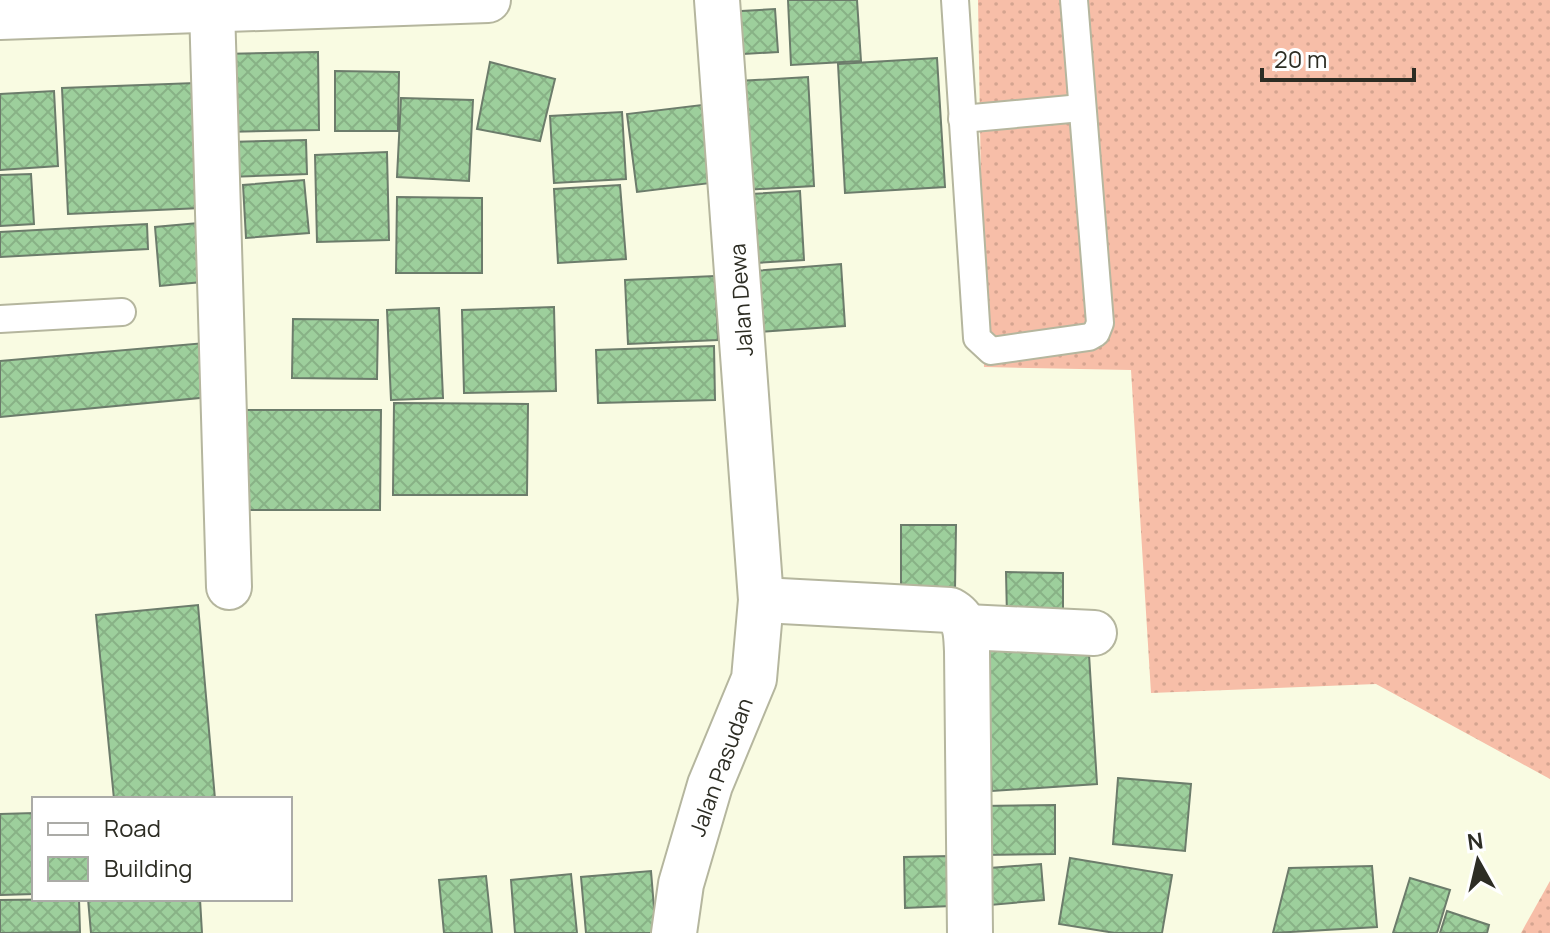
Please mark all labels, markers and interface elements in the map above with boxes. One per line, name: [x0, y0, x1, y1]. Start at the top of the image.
scale bar: [1262, 32, 1414, 82]
text: 20 m: [1274, 42, 1327, 75]
street label: Jalan Dewa: [722, 243, 760, 357]
street label: Jalan Pasudan: [682, 694, 760, 840]
legend: [32, 797, 292, 901]
text: Road: [104, 811, 161, 844]
north arrow: [1438, 821, 1518, 901]
text: N: [1465, 825, 1485, 857]
text: Building: [104, 851, 192, 884]

